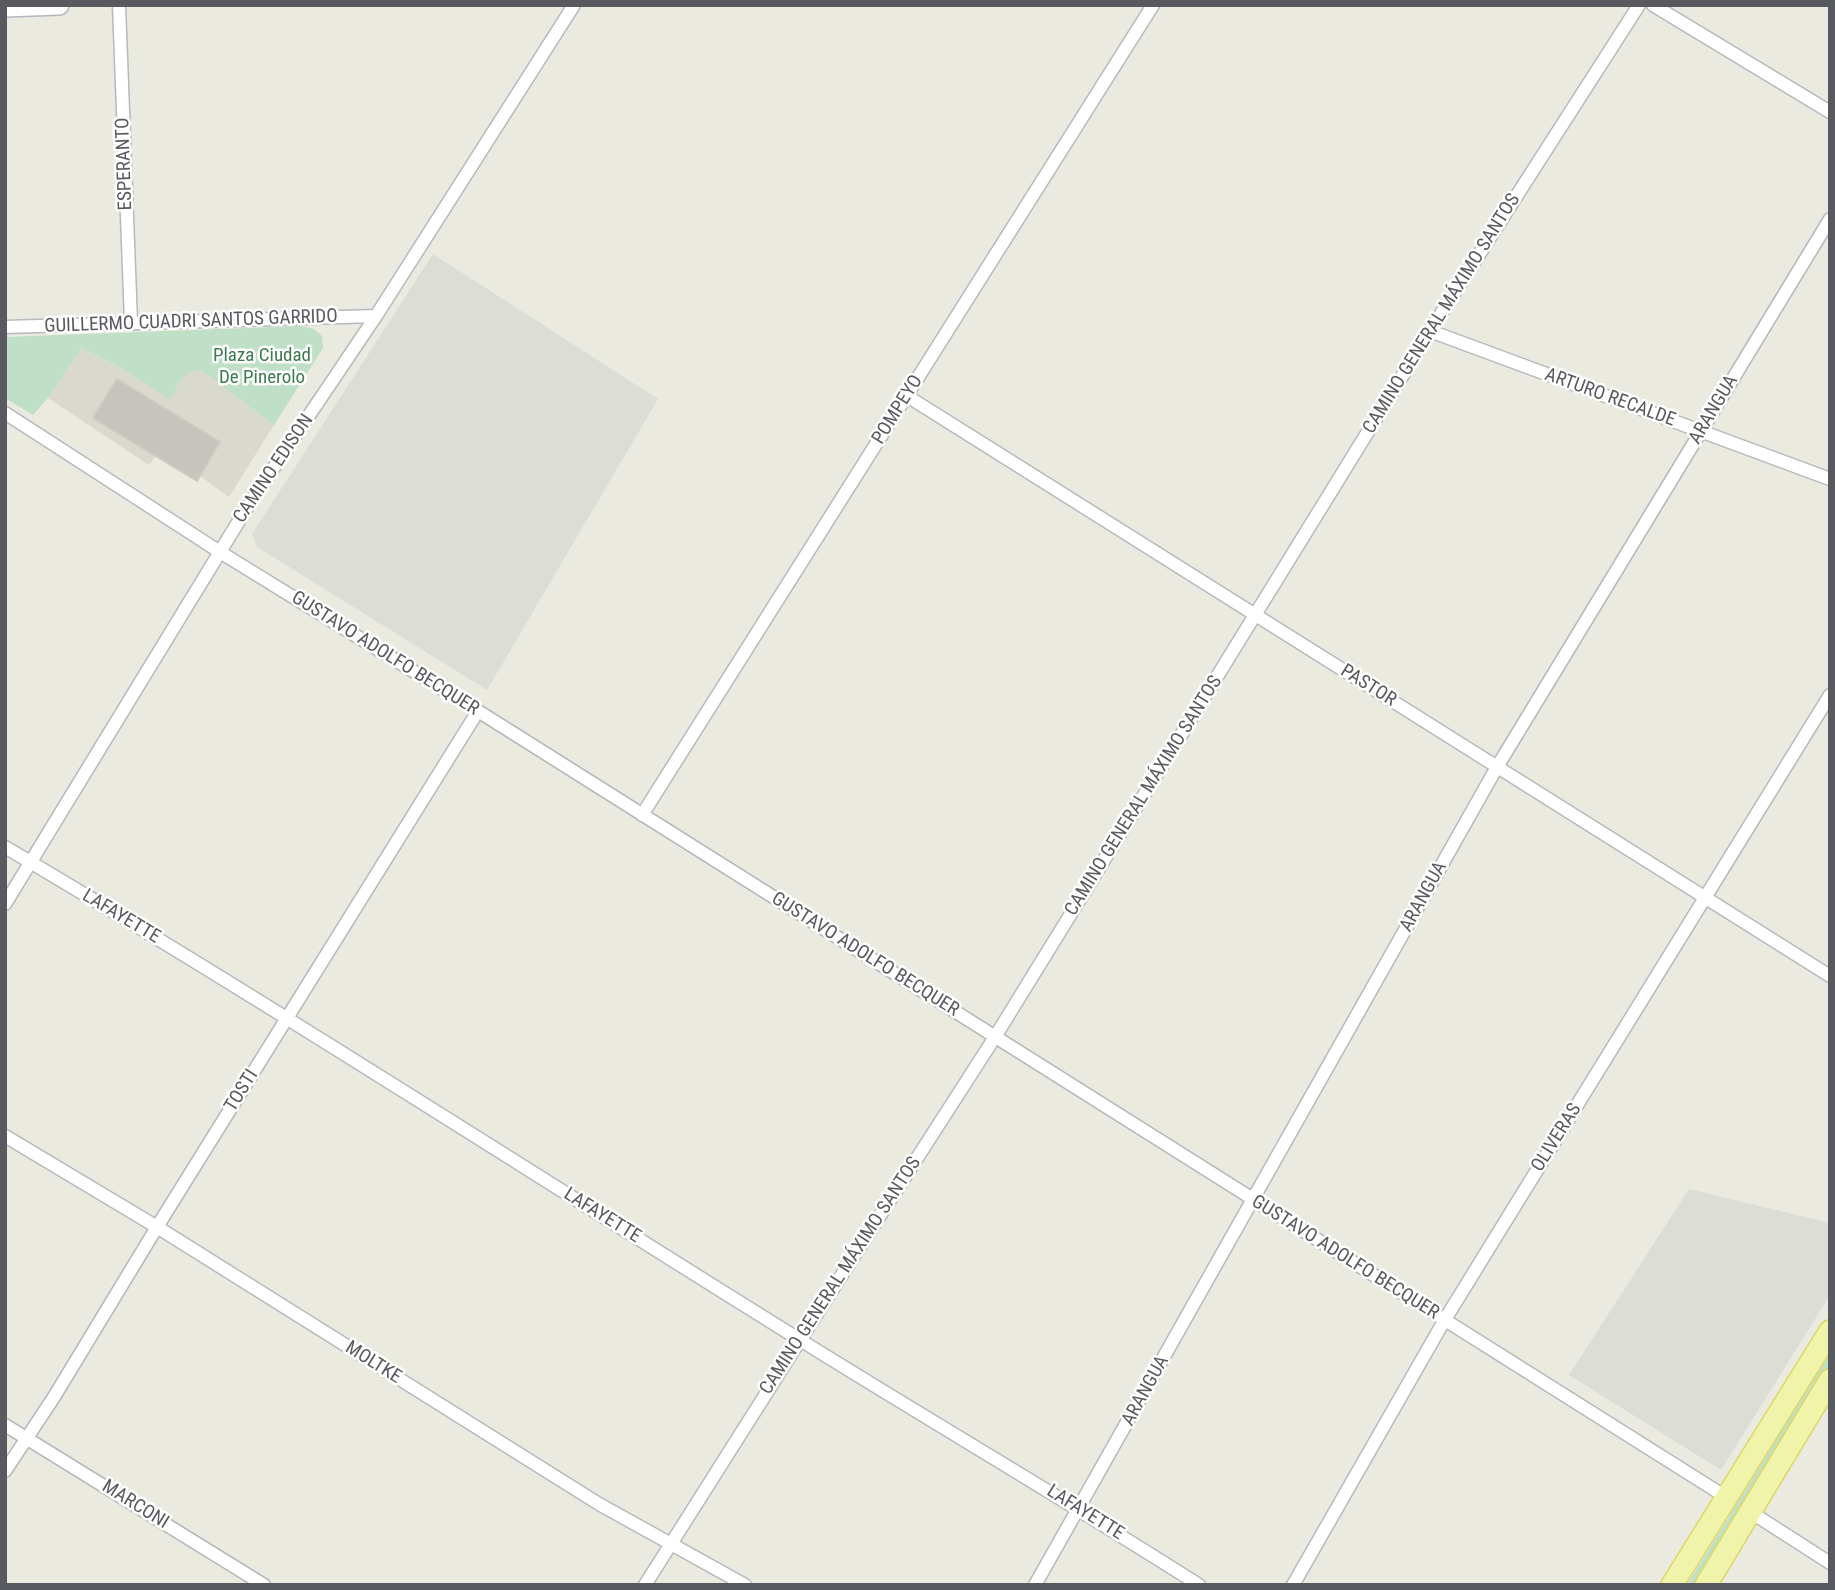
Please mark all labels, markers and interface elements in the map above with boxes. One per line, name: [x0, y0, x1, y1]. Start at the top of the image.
street label: ESPERANTO: [112, 117, 138, 211]
street label: CAMINO GENERAL MÁXIMO SANTOS: [1358, 190, 1526, 438]
street label: GUILLERMO CUADRI SANTOS GARRIDO: [44, 305, 338, 339]
park label: Plaza Ciudad De Pinerolo: [213, 345, 311, 389]
street label: ARTURO RECALDE: [1542, 364, 1678, 432]
street label: POMPEYO: [868, 371, 928, 449]
street label: ARANGUA: [1685, 371, 1743, 449]
street label: CAMINO EDISON: [229, 410, 319, 528]
street label: GUSTAVO ADOLFO BECQUER: [287, 587, 483, 721]
street label: PASTOR: [1336, 660, 1400, 712]
street label: CAMINO GENERAL MÁXIMO SANTOS: [1060, 672, 1228, 920]
street label: ARANGUA: [1396, 858, 1452, 936]
street label: LAFAYETTE: [78, 885, 164, 949]
street label: GUSTAVO ADOLFO BECQUER: [767, 888, 963, 1022]
street label: TOSTI: [220, 1066, 264, 1116]
street label: OLIVERAS: [1527, 1100, 1587, 1176]
street label: CAMINO GENERAL MÁXIMO SANTOS: [756, 1153, 926, 1399]
street label: LAFAYETTE: [559, 1183, 645, 1249]
street label: GUSTAVO ADOLFO BECQUER: [1247, 1191, 1443, 1325]
street label: MOLTKE: [341, 1337, 405, 1389]
street label: ARANGUA: [1118, 1352, 1174, 1430]
street label: MARCONI: [97, 1476, 173, 1534]
street label: LAFAYETTE: [1042, 1480, 1128, 1546]

